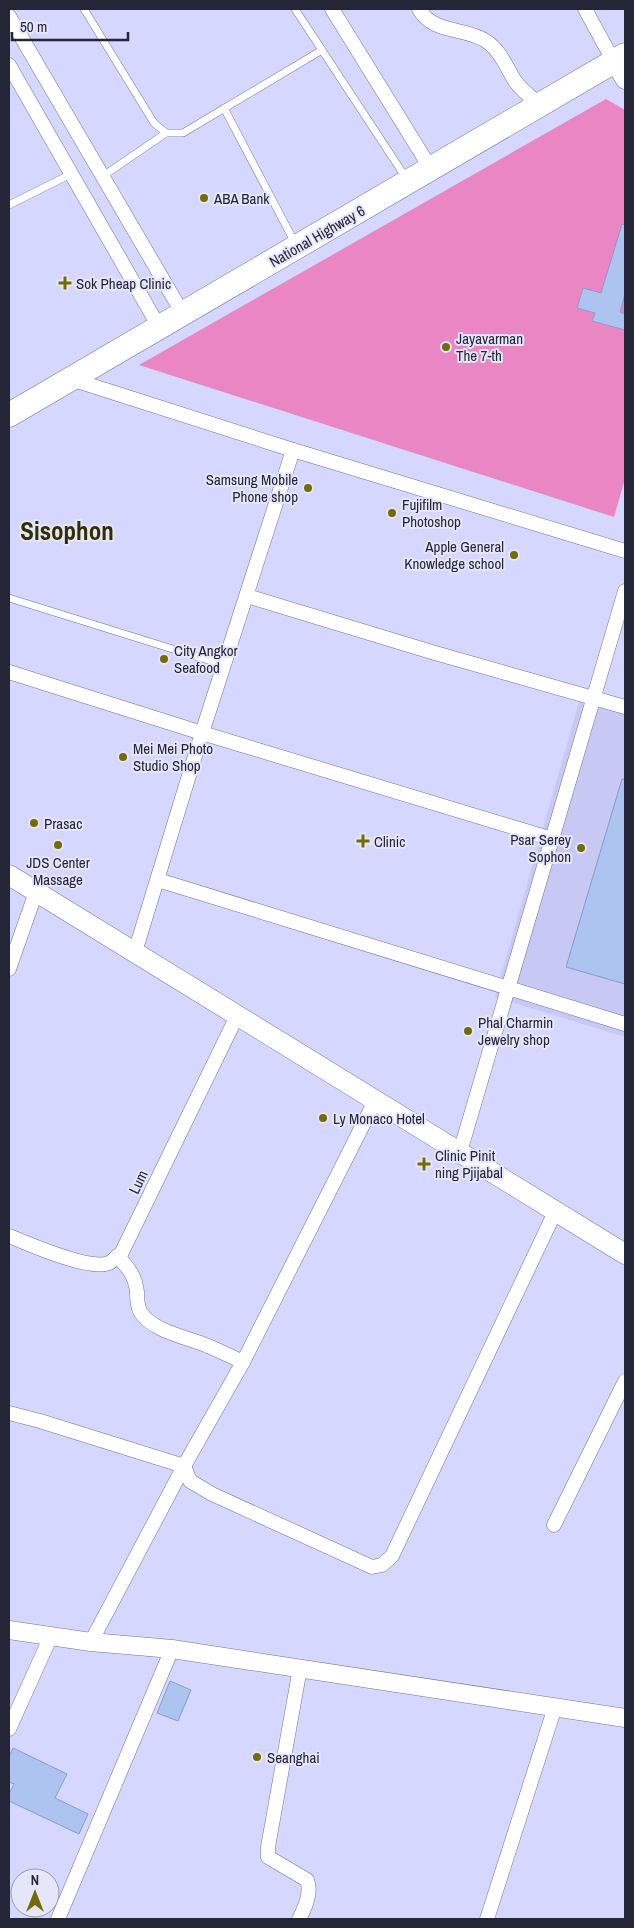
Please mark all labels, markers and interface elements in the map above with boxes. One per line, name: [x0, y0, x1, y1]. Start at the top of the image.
scale bar: [12, 10, 129, 42]
text: 50 m: [20, 16, 47, 37]
place label: ABA Bank: [213, 188, 270, 209]
marker: ABA Bank: [198, 192, 210, 204]
street label: National Highway 6: [265, 200, 369, 272]
place label: Sok Pheap Clinic: [76, 273, 171, 294]
marker: Sok Pheap Clinic: [58, 276, 72, 290]
place label: Jayavarman The 7-th: [456, 328, 523, 366]
marker: Jayavarman The 7-th: [440, 341, 452, 353]
place label: Samsung Mobile Phone shop: [206, 469, 298, 507]
marker: Samsung Mobile Phone shop: [302, 482, 314, 494]
place label: Fujifilm Photoshop: [402, 494, 461, 532]
marker: Fujifilm Photoshop: [386, 507, 398, 519]
district label: Sisophon: [20, 514, 114, 548]
place label: Apple General Knowledge school: [404, 536, 504, 574]
marker: Apple General Knowledge school: [508, 549, 520, 561]
place label: City Angkor Seafood: [174, 640, 238, 678]
marker: City Angkor Seafood: [158, 653, 170, 665]
place label: Mei Mei Photo Studio Shop: [133, 738, 213, 776]
marker: Mei Mei Photo Studio Shop: [117, 751, 129, 763]
place label: Prasac: [44, 813, 82, 834]
marker: Prasac: [28, 817, 40, 829]
place label: Psar Serey Sophon: [510, 829, 572, 867]
place label: Clinic: [374, 831, 405, 852]
marker: Clinic: [356, 834, 370, 848]
marker: JDS Center Massage: [52, 839, 64, 851]
marker: Psar Serey Sophon: [575, 842, 587, 854]
place label: JDS Center Massage: [26, 852, 90, 890]
place label: Phal Charmin Jewelry shop: [478, 1012, 553, 1050]
marker: Phal Charmin Jewelry shop: [462, 1025, 474, 1037]
place label: Ly Monaco Hotel: [333, 1108, 425, 1129]
marker: Ly Monaco Hotel: [317, 1112, 329, 1124]
place label: Clinic Pinit ning Pjijabal: [435, 1145, 503, 1183]
marker: Clinic Pinit ning Pjijabal: [417, 1157, 431, 1171]
street label: Lum: [123, 1167, 153, 1197]
place label: Seanghai: [267, 1747, 320, 1768]
marker: Seanghai: [251, 1751, 263, 1763]
north arrow: [10, 1868, 60, 1918]
text: N: [31, 1871, 39, 1889]

